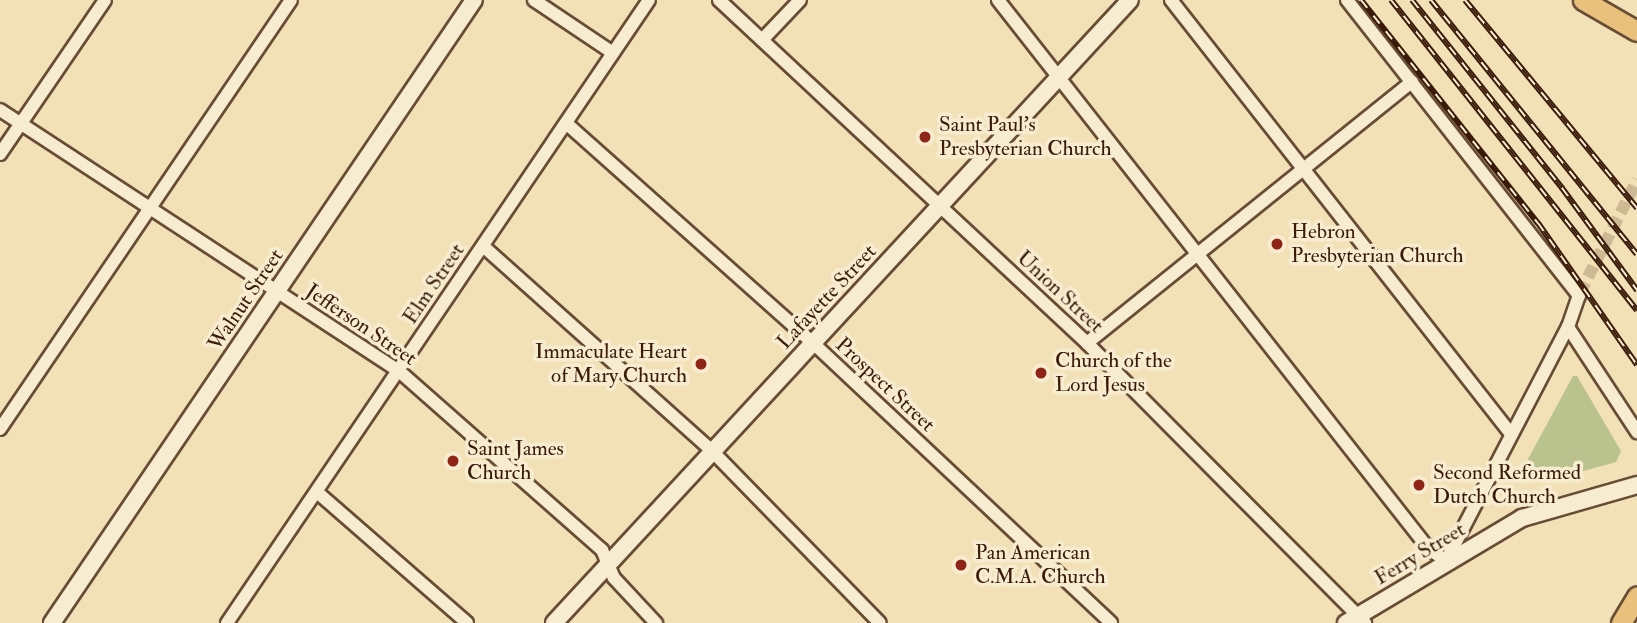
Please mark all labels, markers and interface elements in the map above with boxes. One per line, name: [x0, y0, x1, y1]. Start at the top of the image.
place label: Saint Paul's Presbyterian Church: [939, 112, 1111, 162]
marker: Saint Paul's Presbyterian Church: [917, 129, 933, 145]
place label: Hebron Presbyterian Church: [1291, 219, 1463, 269]
marker: Hebron Presbyterian Church: [1269, 236, 1285, 252]
street label: Elm Street: [398, 239, 470, 329]
street label: Lafayette Street: [772, 239, 882, 355]
street label: Walnut Street: [203, 245, 289, 355]
street label: Union Street: [1011, 245, 1109, 339]
street label: Jefferson Street: [301, 279, 421, 371]
street label: Prospect Street: [830, 333, 940, 437]
place label: Immaculate Heart of Mary Church: [535, 339, 687, 389]
place label: Church of the Lord Jesus: [1055, 348, 1172, 398]
marker: Immaculate Heart of Mary Church: [693, 356, 709, 372]
marker: Church of the Lord Jesus: [1033, 365, 1049, 381]
place label: Saint James Church: [467, 436, 564, 486]
marker: Saint James Church: [445, 453, 461, 469]
place label: Second Reformed Dutch Church: [1433, 460, 1581, 510]
marker: Second Reformed Dutch Church: [1411, 477, 1427, 493]
street label: Ferry Street: [1370, 517, 1470, 591]
place label: Pan American C.M.A. Church: [975, 540, 1105, 590]
marker: Pan American C.M.A. Church: [953, 557, 969, 573]

